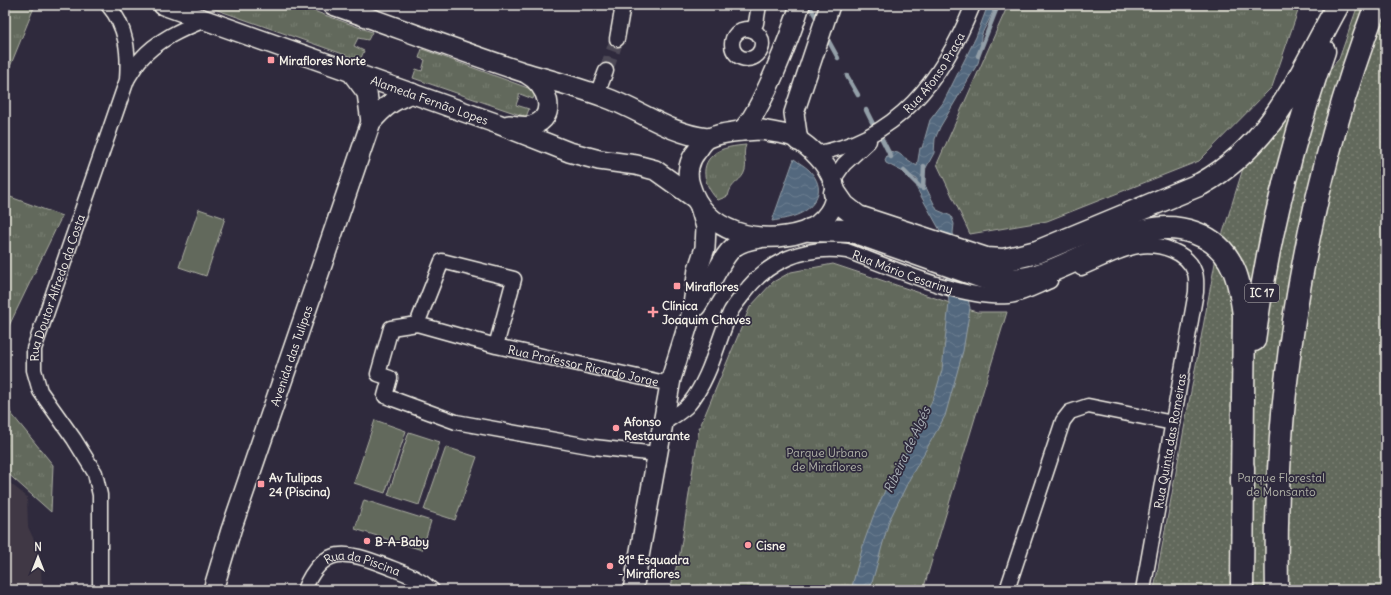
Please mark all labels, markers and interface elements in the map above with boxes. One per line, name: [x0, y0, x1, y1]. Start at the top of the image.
street label: Rua Afonso Praça: [900, 30, 967, 116]
place label: Miraflores Norte: [279, 53, 366, 68]
marker: Miraflores Norte: [266, 55, 276, 65]
street label: Alameda Fernão Lopes: [369, 72, 491, 128]
street label: Rua Doutor Alfredo da Costa: [27, 212, 88, 362]
street label: Rua Mário Cesariny: [850, 246, 955, 296]
place label: Miraflores: [685, 279, 739, 294]
marker: Miraflores: [672, 281, 682, 291]
road number: IC 17: [1245, 284, 1279, 302]
place label: Clínica Joaquim Chaves: [662, 298, 751, 328]
street label: Avenida das Tulipas: [267, 303, 315, 408]
marker: Clínica Joaquim Chaves: [647, 306, 659, 318]
street label: Rua Professor Ricardo Jorge: [507, 341, 660, 389]
street label: Rua Quinta das Romeiras: [1151, 372, 1189, 510]
water label: Ribeira de Algés: [880, 403, 935, 496]
place label: Afonso Restaurante: [624, 414, 691, 443]
marker: Afonso Restaurante: [611, 423, 621, 433]
park label: Parque Urbano de Miraflores: [786, 445, 868, 474]
place label: Av Tulipas 24 (Piscina): [269, 470, 330, 500]
park label: Parque Florestal de Monsanto: [1237, 470, 1325, 499]
marker: Av Tulipas 24 (Piscina): [256, 479, 266, 489]
place label: B-A-Baby: [375, 534, 429, 550]
marker: B-A-Baby: [362, 536, 372, 546]
north arrow: [18, 537, 58, 577]
place label: Cisne: [756, 538, 786, 553]
text: N: [34, 540, 42, 554]
marker: Cisne: [743, 540, 753, 550]
street label: Rua da Piscina: [321, 547, 403, 578]
place label: 81ª Esquadra - Miraflores: [618, 552, 689, 581]
marker: 81ª Esquadra - Miraflores: [605, 561, 615, 571]

